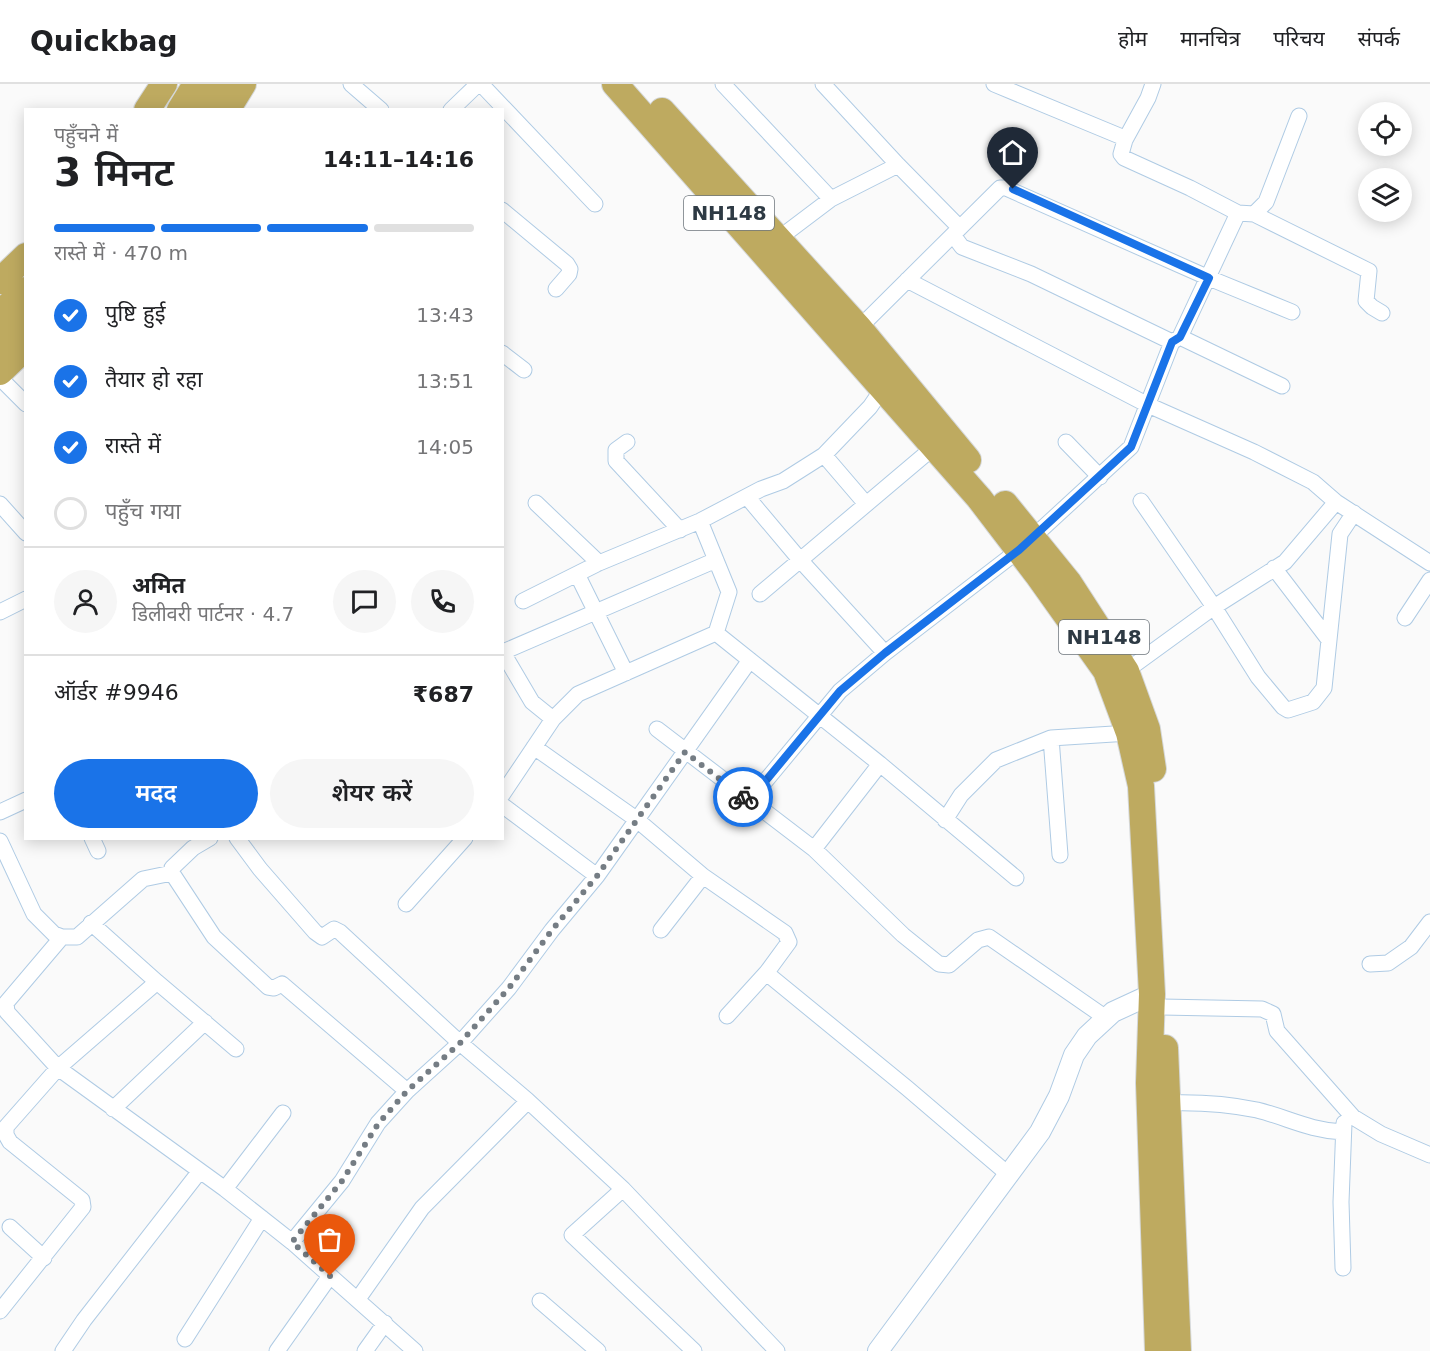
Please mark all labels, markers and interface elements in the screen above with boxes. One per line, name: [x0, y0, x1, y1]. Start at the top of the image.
text: Quickbag: [30, 25, 178, 58]
text: होम: [1118, 27, 1147, 51]
text: मानचित्र: [1180, 27, 1240, 51]
text: परिचय: [1273, 27, 1325, 51]
text: संपर्क: [1358, 27, 1400, 51]
map controls: [1358, 102, 1412, 222]
button: locate: [1358, 102, 1412, 156]
text: पहुँचने में: [54, 123, 118, 147]
pin: [987, 127, 1038, 189]
icon: home: [996, 136, 1029, 169]
text: 14:11–14:16: [323, 147, 474, 172]
text: 3 मिनट: [54, 150, 174, 195]
button: layers: [1358, 168, 1412, 222]
road number: NH148: [684, 196, 774, 230]
text: रास्ते में · 470 m: [54, 241, 188, 265]
icon: check: [54, 299, 87, 332]
text: पुष्टि हुई: [105, 301, 166, 326]
text: 13:43: [416, 303, 474, 327]
icon: check: [54, 365, 87, 398]
text: तैयार हो रहा: [105, 367, 203, 392]
text: 13:51: [416, 369, 474, 393]
icon: check: [54, 431, 87, 464]
text: रास्ते में: [105, 433, 161, 458]
text: 14:05: [416, 435, 474, 459]
text: पहुँच गया: [105, 499, 181, 524]
button: person: [54, 570, 117, 633]
button: chat: [333, 570, 396, 633]
button: phone: [411, 570, 474, 633]
text: अमित: [132, 573, 185, 598]
text: डिलीवरी पार्टनर · 4.7: [132, 602, 294, 626]
road number: NH148: [1059, 620, 1149, 654]
text: ऑर्डर #9946: [54, 680, 179, 705]
text: ₹687: [413, 682, 474, 707]
button: मदद: [54, 759, 258, 828]
button: शेयर करें: [270, 759, 474, 828]
courier: [713, 767, 773, 827]
icon: bike: [727, 781, 760, 814]
pin: [304, 1214, 355, 1276]
icon: bag: [313, 1223, 346, 1256]

